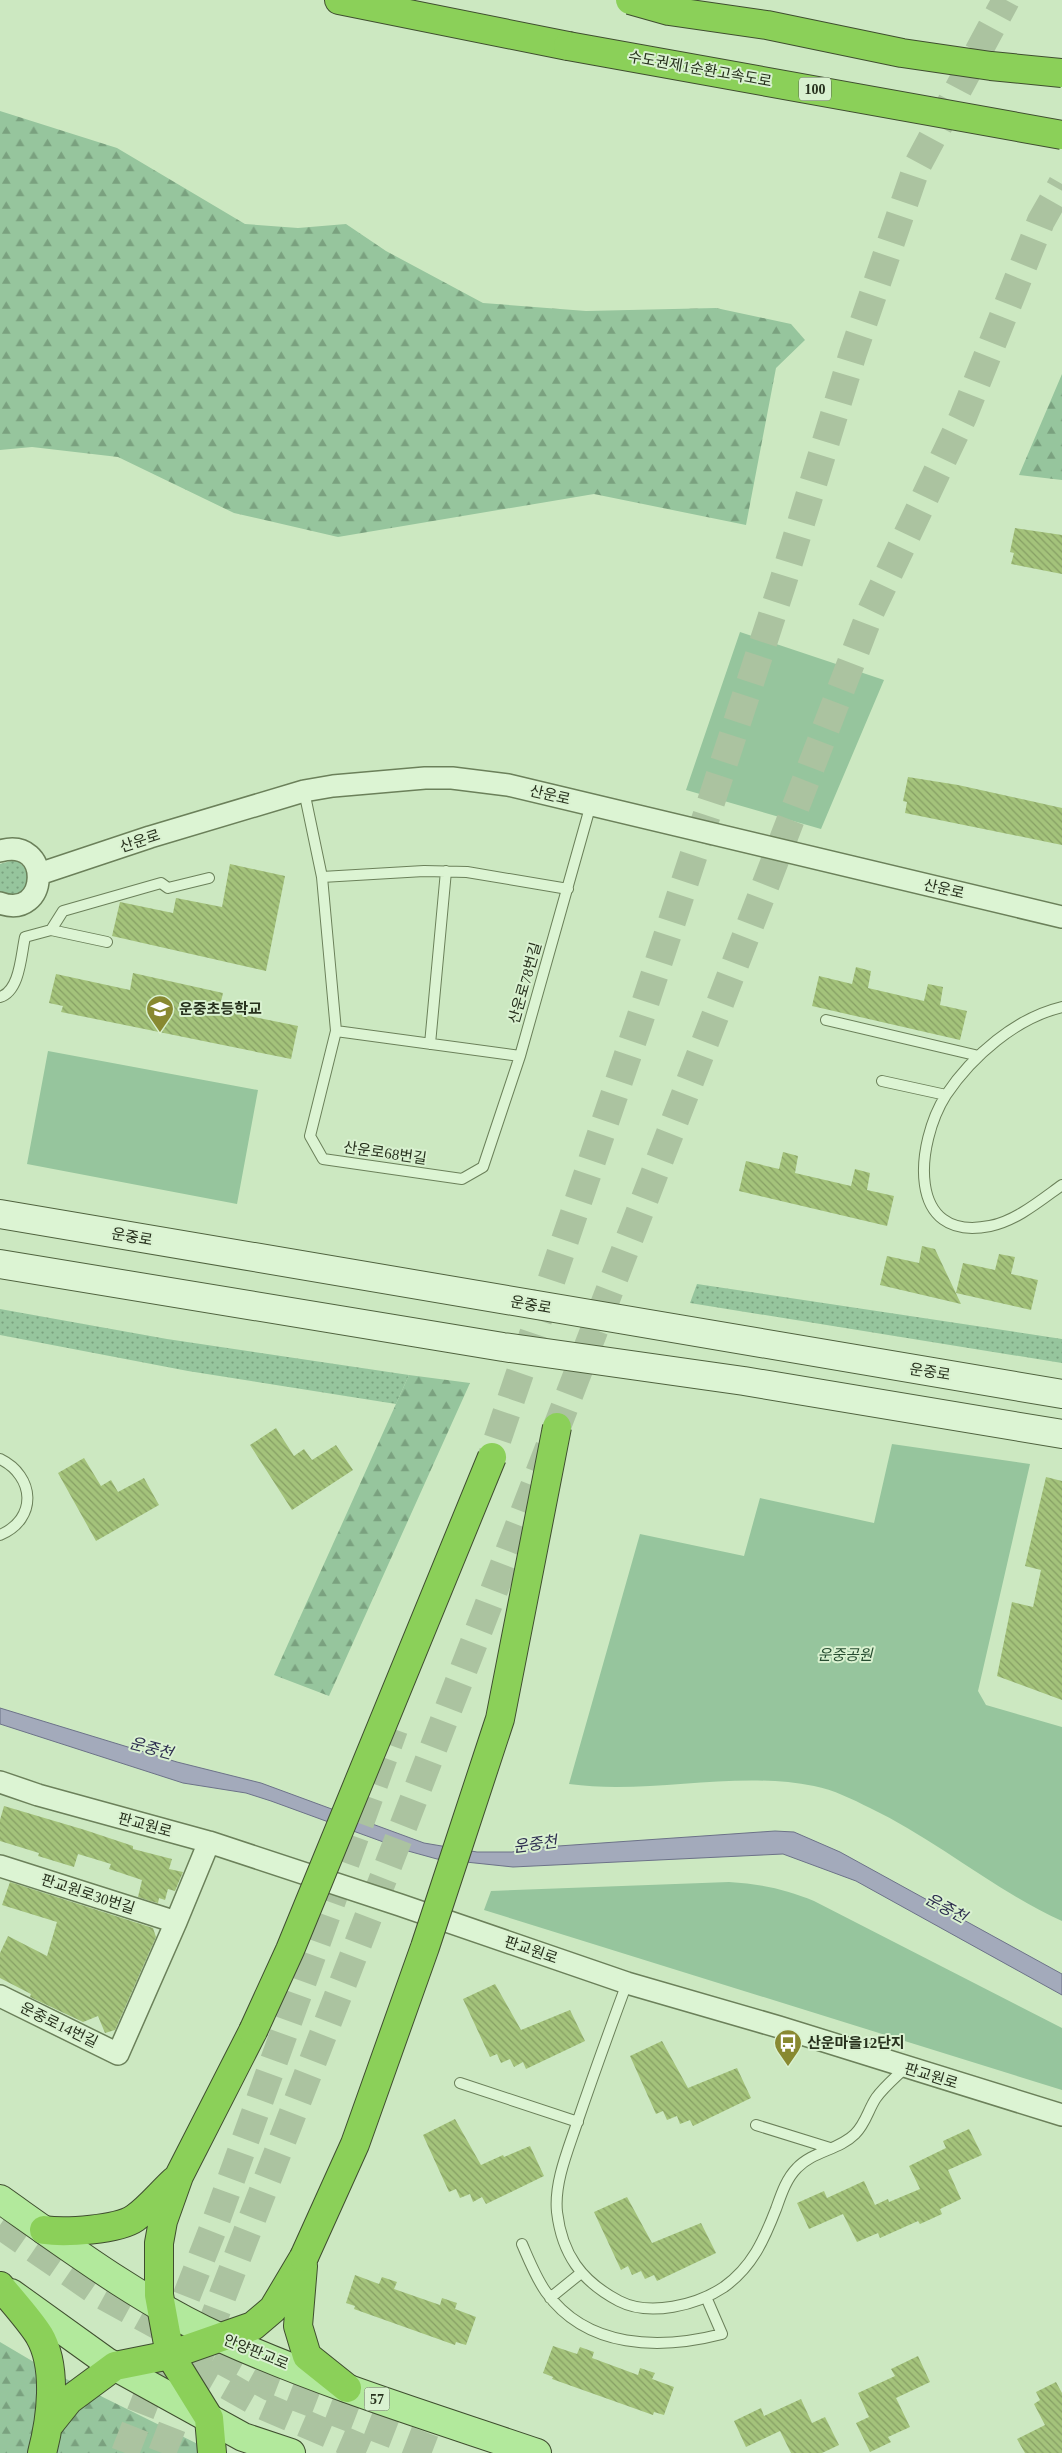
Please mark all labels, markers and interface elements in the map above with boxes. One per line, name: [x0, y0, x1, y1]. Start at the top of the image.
street label: 수도권제1순환고속도로: [627, 48, 773, 90]
road number: 100: [799, 78, 831, 100]
street label: 산운로: [528, 783, 572, 807]
street label: 산운로: [118, 827, 162, 855]
street label: 산운로: [922, 877, 966, 901]
street label: 산운로78번길: [506, 940, 544, 1026]
school or university icon: 운중초등학교: [145, 994, 175, 1033]
place label: 운중초등학교: [179, 1000, 262, 1017]
street label: 산운로68번길: [342, 1139, 428, 1167]
street label: 운중로: [110, 1226, 154, 1248]
street label: 운중로: [509, 1294, 553, 1316]
street label: 운중로: [908, 1361, 952, 1383]
park label: 운중공원: [817, 1647, 874, 1663]
water label: 운중천: [127, 1734, 177, 1763]
street label: 판교원로: [116, 1810, 174, 1840]
water label: 운중천: [512, 1833, 560, 1855]
street label: 판교원로30번길: [39, 1871, 137, 1917]
water label: 운중천: [923, 1890, 971, 1927]
street label: 판교원로: [502, 1933, 560, 1967]
street label: 운중로14번길: [18, 1999, 100, 2051]
bus stop icon: 산운마을12단지: [773, 2028, 803, 2067]
place label: 산운마을12단지: [807, 2035, 905, 2051]
street label: 판교원로: [902, 2060, 960, 2092]
street label: 안양판교로: [221, 2332, 291, 2372]
road number: 57: [364, 2388, 390, 2410]

